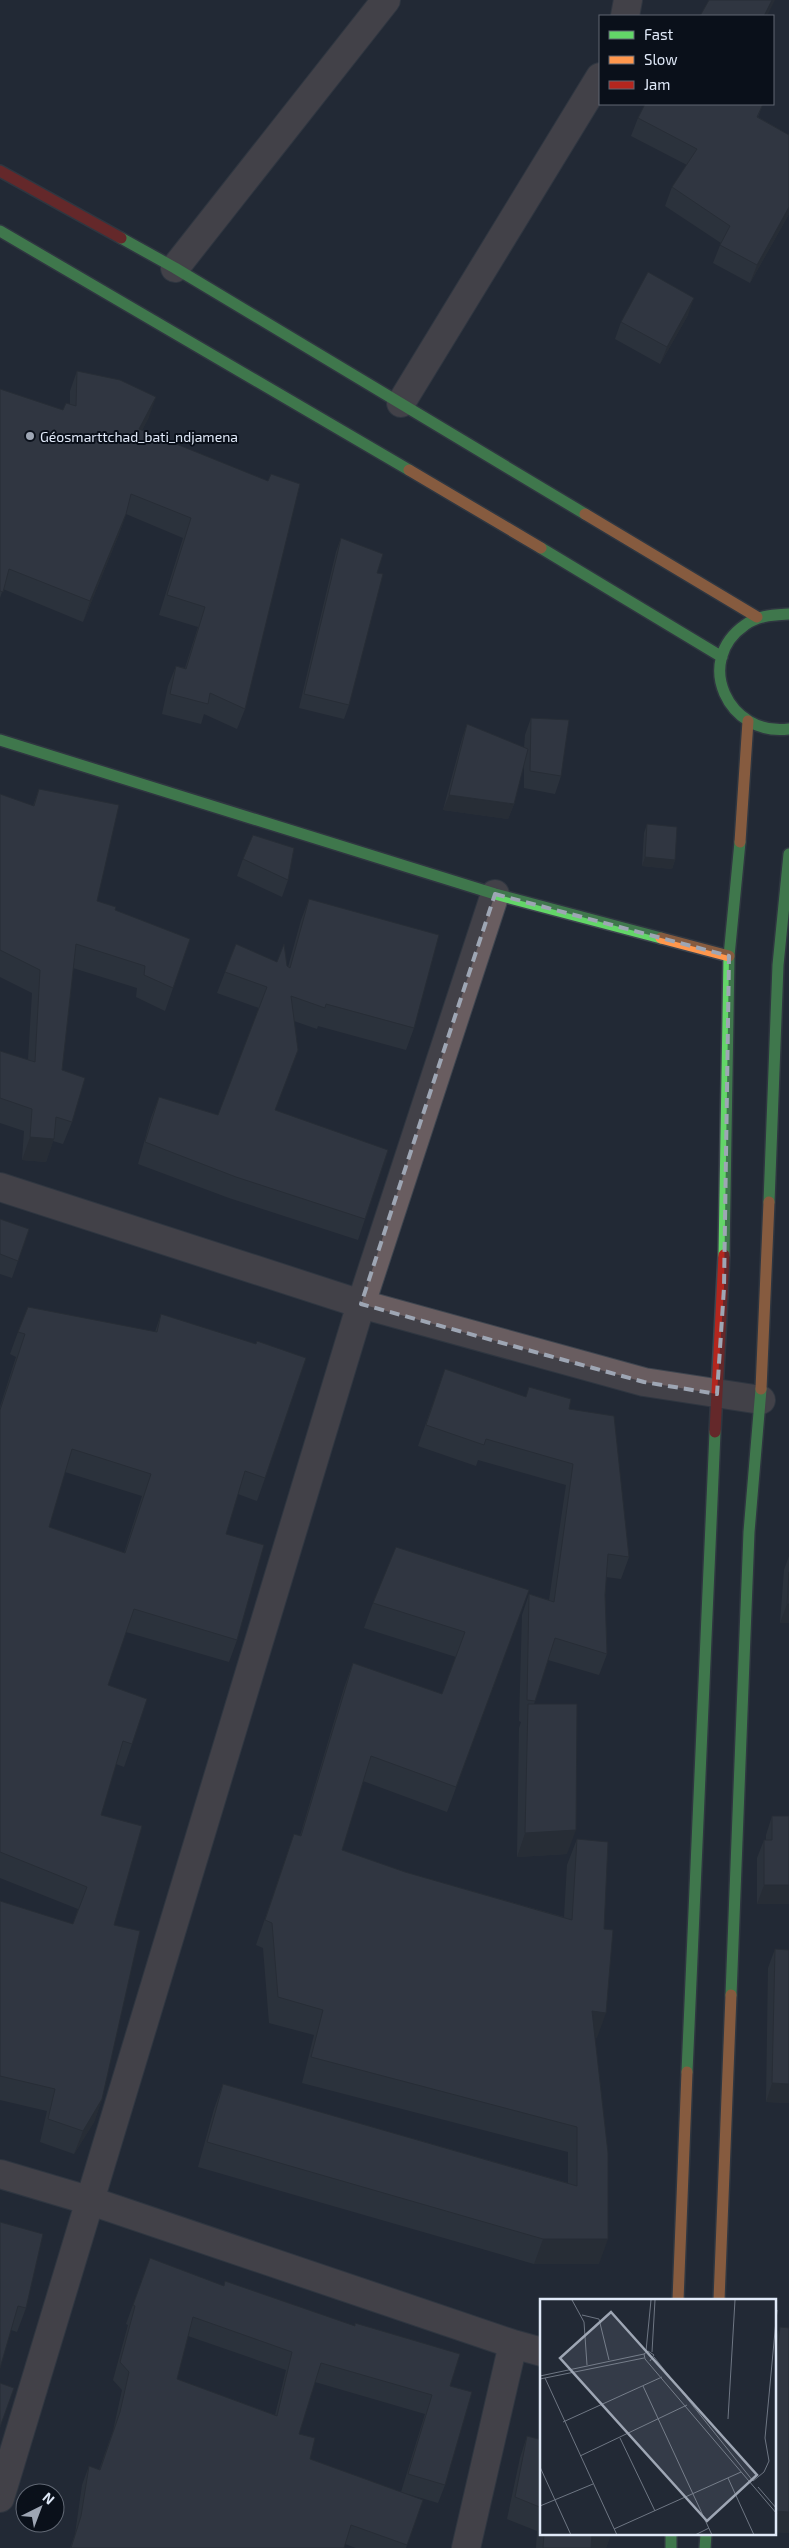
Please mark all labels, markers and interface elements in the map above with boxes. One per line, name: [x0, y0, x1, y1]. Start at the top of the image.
legend: [599, 15, 774, 105]
text: Fast: [644, 25, 674, 43]
text: Slow: [644, 50, 678, 68]
text: Jam: [644, 75, 670, 93]
place label: Géosmarttchad_bati_ndjamena: [40, 428, 238, 445]
marker: Géosmarttchad_bati_ndjamena: [24, 430, 36, 442]
inset map: [540, 2299, 776, 2536]
north arrow: [15, 2483, 65, 2533]
text: N: [40, 2488, 58, 2508]

